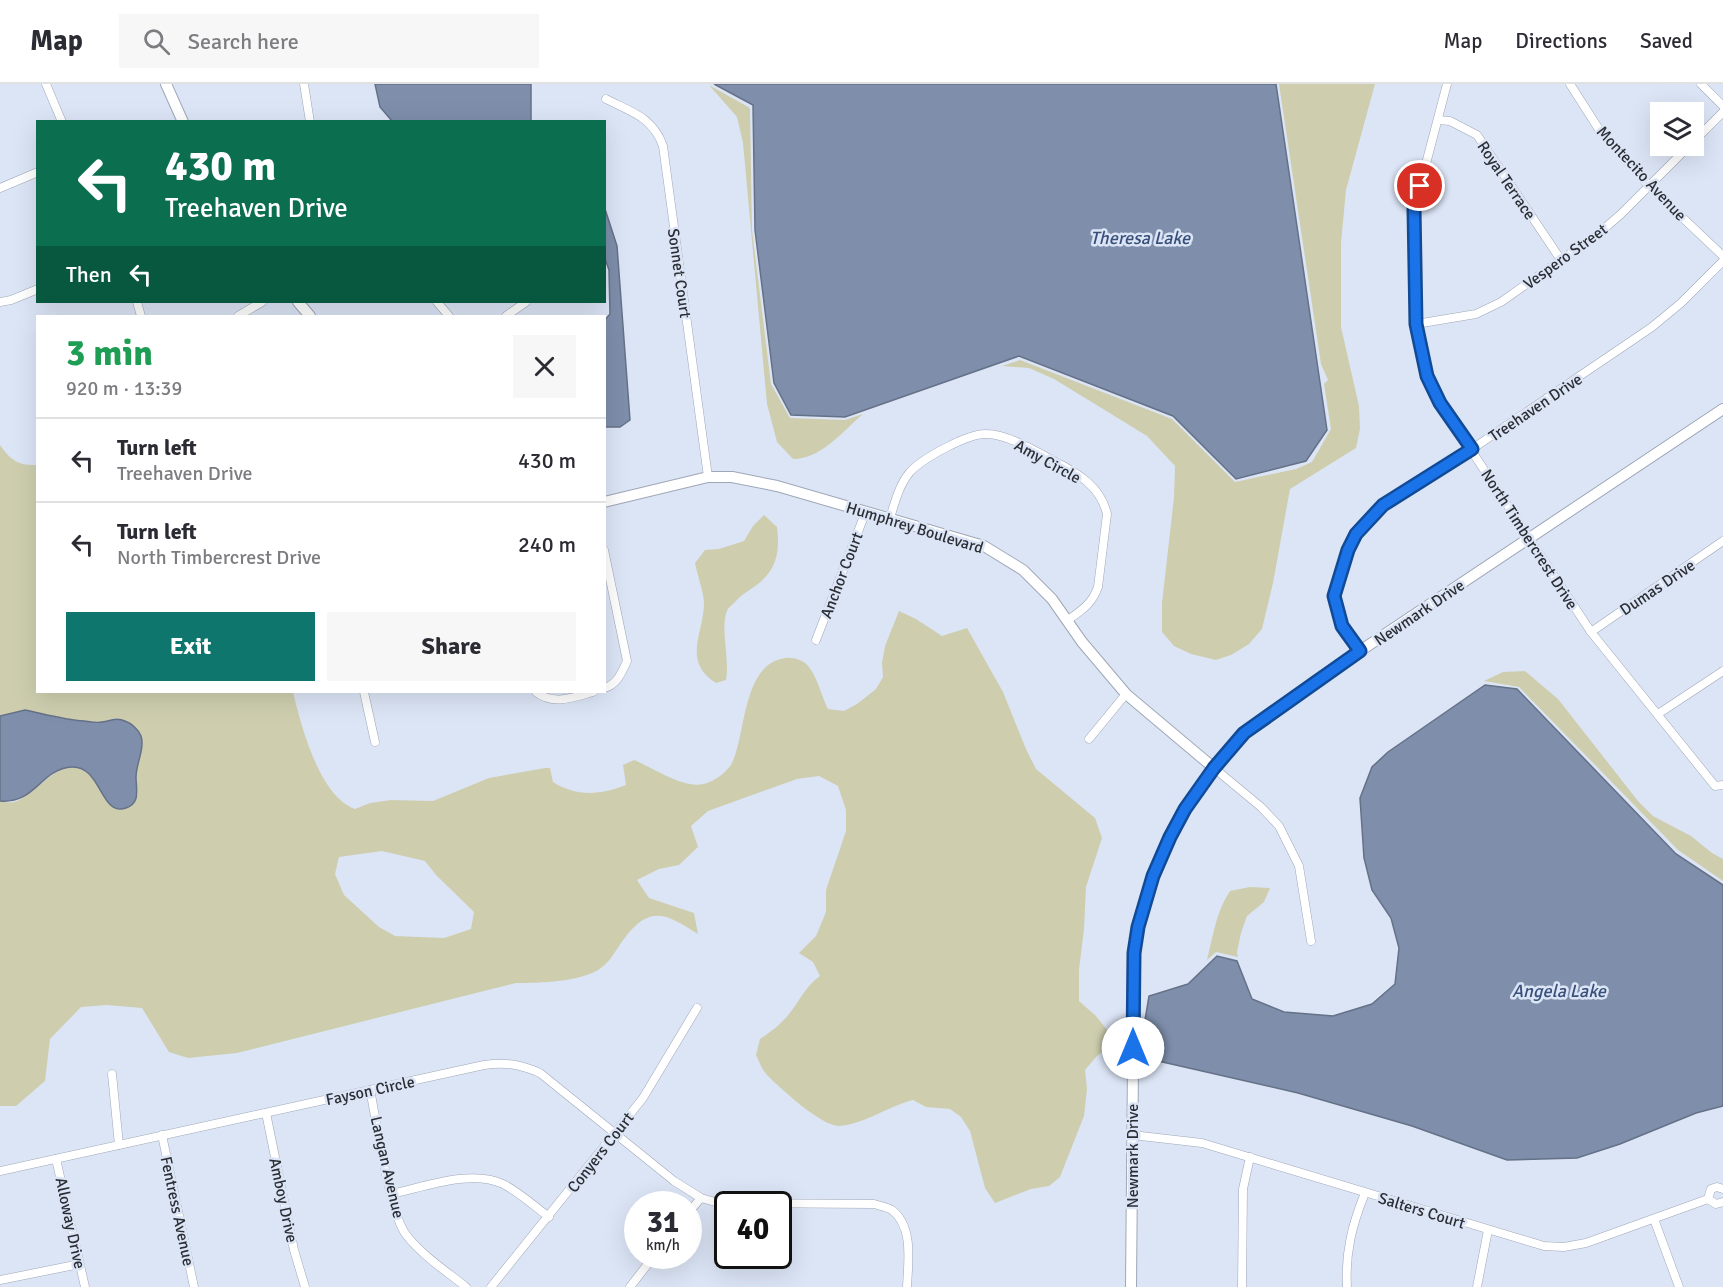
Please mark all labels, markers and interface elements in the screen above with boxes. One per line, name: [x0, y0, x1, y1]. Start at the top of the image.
search box: [119, 14, 539, 68]
text: Map: [30, 24, 83, 58]
icon: search: [140, 25, 173, 58]
text: Search here: [188, 28, 299, 55]
text: Map: [1444, 28, 1482, 54]
text: Directions: [1515, 28, 1607, 54]
text: Saved: [1640, 28, 1693, 54]
map controls: [1650, 102, 1704, 156]
button: layers: [1650, 102, 1704, 156]
street label: Montecito Avenue: [1592, 122, 1690, 225]
street label: Royal Terrace: [1472, 137, 1540, 224]
text: 430 m: [165, 141, 276, 192]
icon: left: [66, 144, 144, 222]
pin: [1394, 160, 1445, 211]
icon: arrive: [1403, 169, 1436, 202]
text: Treehaven Drive: [165, 192, 348, 225]
street label: Vespero Street: [1520, 219, 1612, 294]
street label: Sonnet Court: [663, 227, 695, 320]
water label: Theresa Lake: [1090, 227, 1191, 249]
icon: left: [124, 258, 157, 291]
text: Then: [66, 261, 112, 288]
text: 3 min: [66, 331, 153, 376]
button: close: [513, 335, 576, 398]
street label: Treehaven Drive: [1485, 369, 1586, 446]
text: 920 m · 13:39: [66, 376, 182, 401]
text: Turn left: [117, 434, 197, 461]
street label: Amy Circle: [1011, 435, 1084, 488]
icon: left: [66, 444, 99, 477]
text: 430 m: [518, 447, 576, 474]
text: Treehaven Drive: [117, 461, 252, 486]
street label: North Timbercrest Drive: [1476, 466, 1582, 613]
street label: Humphrey Boulevard: [844, 498, 986, 558]
text: Turn left: [117, 518, 197, 545]
icon: left: [66, 528, 99, 561]
street label: Anchor Court: [816, 529, 868, 621]
text: 240 m: [518, 531, 576, 558]
text: North Timbercrest Drive: [117, 545, 321, 570]
street label: Dumas Drive: [1616, 555, 1699, 620]
street label: Newmark Drive: [1371, 575, 1468, 650]
button: Exit: [66, 612, 315, 681]
button: Share: [327, 612, 576, 681]
water label: Angela Lake: [1512, 980, 1607, 1002]
position arrow: [1101, 1016, 1165, 1080]
street label: Fayson Circle: [324, 1072, 417, 1110]
street label: Newmark Drive: [1123, 1104, 1143, 1208]
street label: Conyers Court: [563, 1108, 639, 1197]
street label: Langan Avenue: [366, 1114, 408, 1220]
street label: Fentress Avenue: [156, 1155, 198, 1268]
street label: Amboy Drive: [264, 1156, 302, 1244]
street label: Alloway Drive: [51, 1176, 89, 1271]
street label: Salters Court: [1376, 1188, 1468, 1234]
speed limit sign: 40: [714, 1191, 792, 1269]
text: 31: [647, 1204, 679, 1241]
text: km/h: [646, 1236, 680, 1254]

